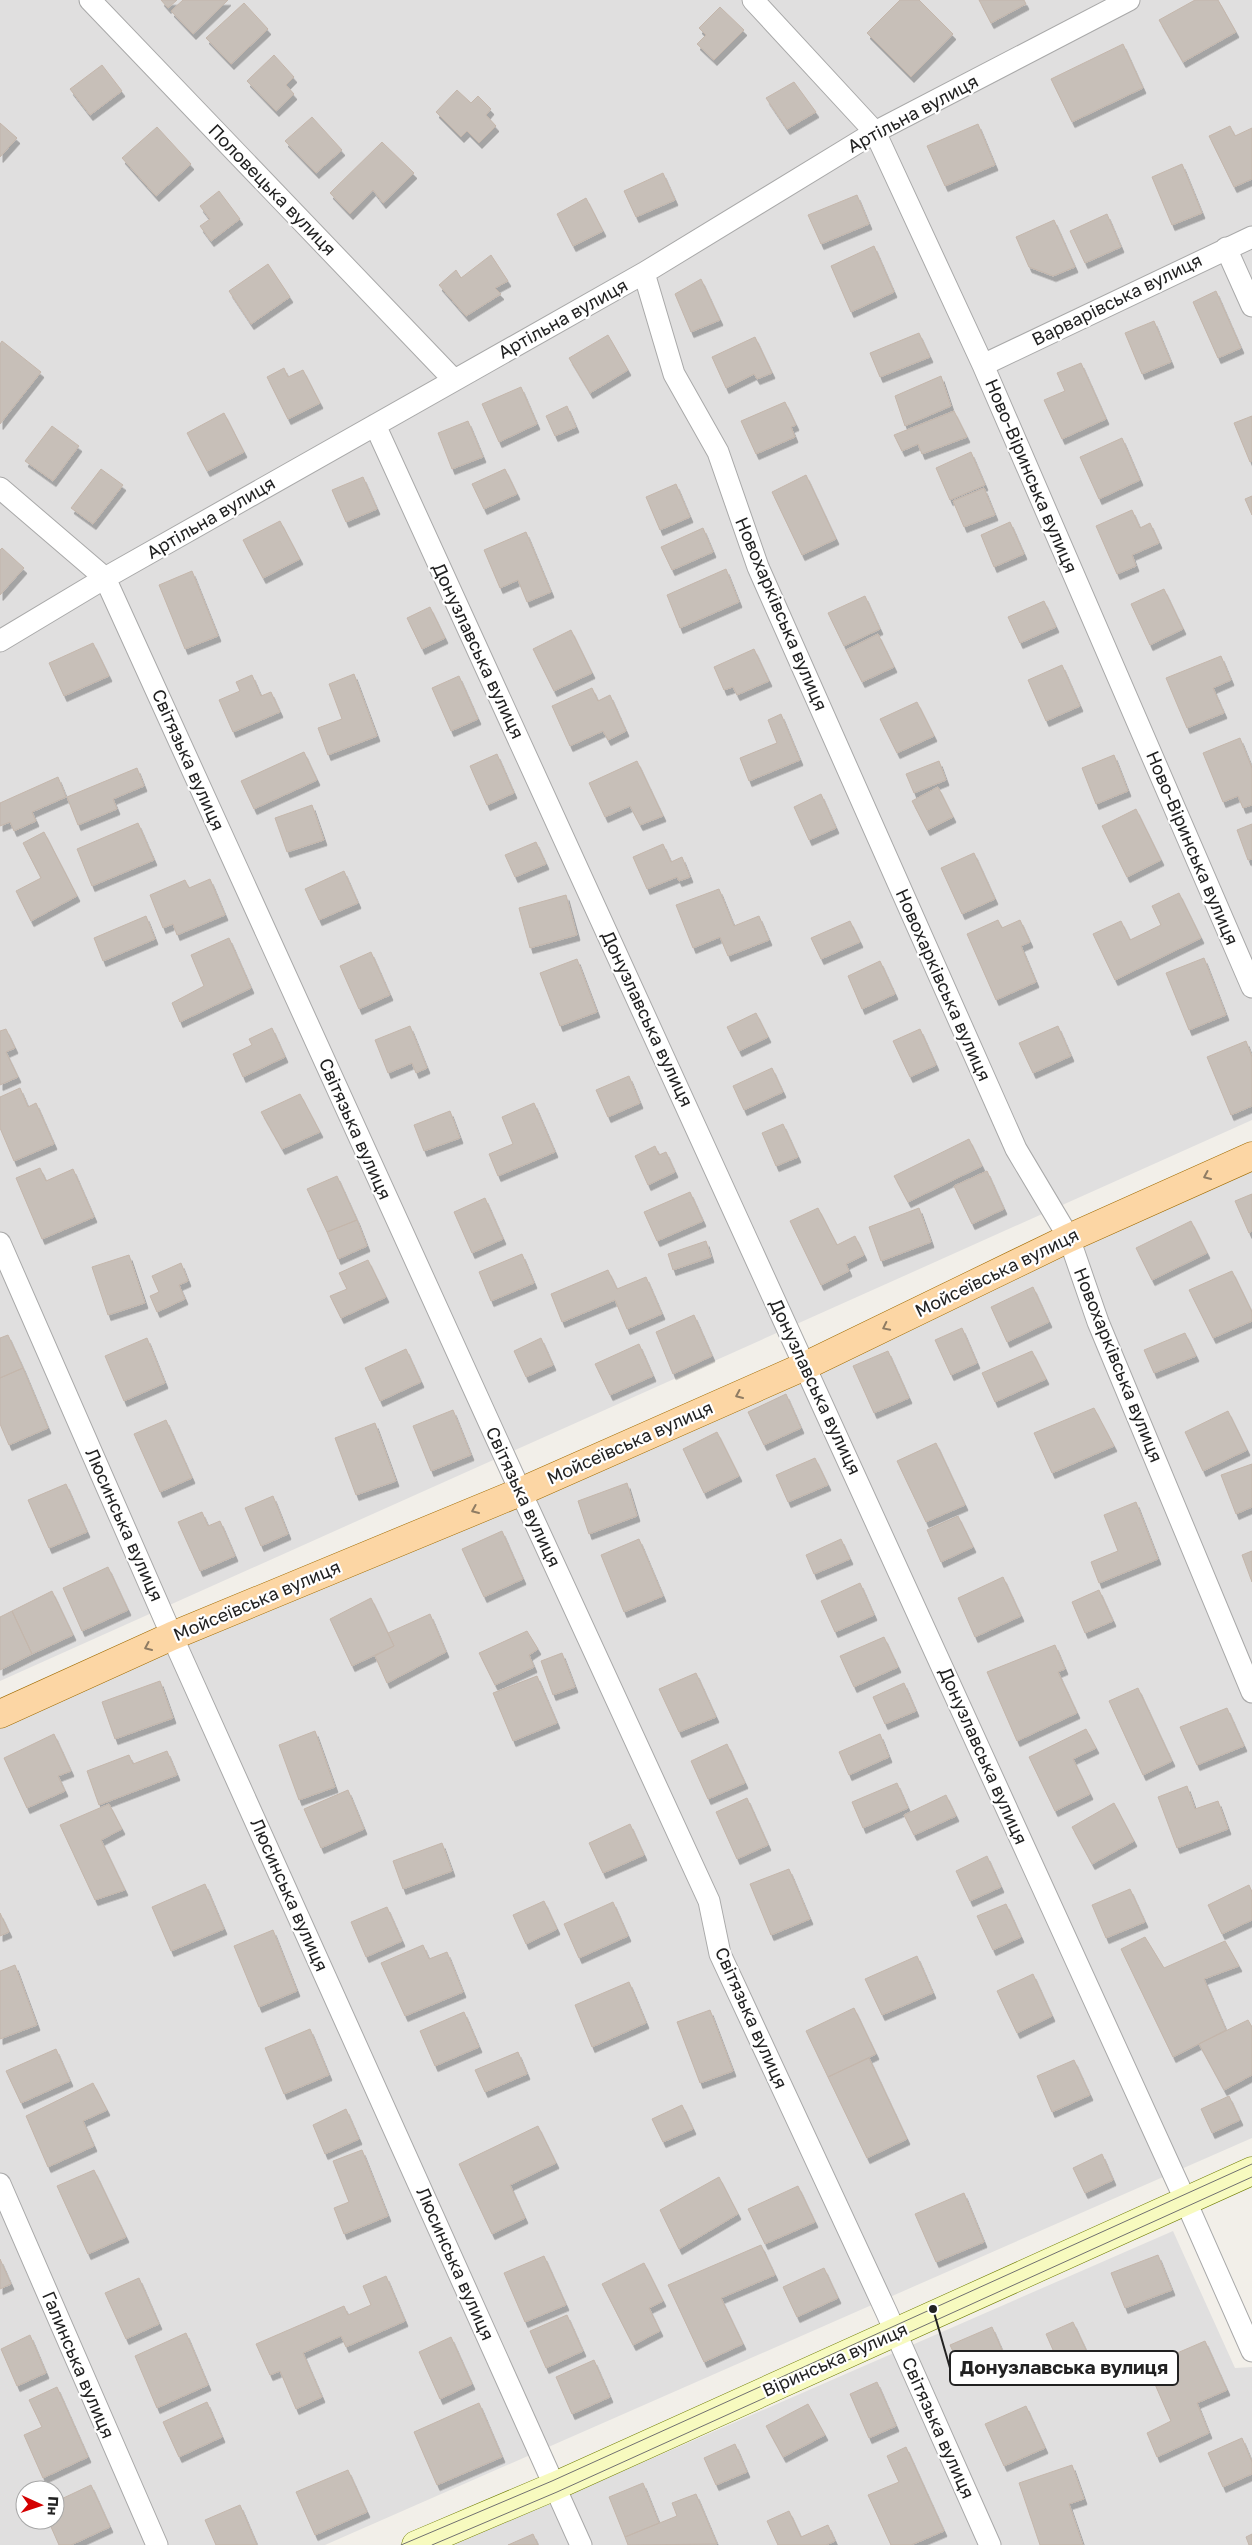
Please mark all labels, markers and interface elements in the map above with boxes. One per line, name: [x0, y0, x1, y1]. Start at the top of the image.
street label: Артільна вулиця: [843, 69, 982, 157]
street label: Половецька вулиця: [204, 119, 341, 260]
street label: Варварівська вулиця: [1028, 248, 1205, 350]
street label: Артільна вулиця: [494, 273, 631, 363]
street label: Ново-Віринська вулиця: [981, 375, 1083, 576]
street label: Артільна вулиця: [142, 471, 279, 563]
street label: Новохарківська вулиця: [731, 514, 833, 714]
street label: Донузлавська вулиця: [428, 559, 529, 742]
street label: Світязька вулиця: [148, 685, 230, 834]
street label: Ново-Віринська вулиця: [1142, 747, 1244, 948]
street label: Новохарківська вулиця: [892, 885, 996, 1084]
street label: Донузлавська вулиця: [597, 927, 698, 1110]
street label: Світязька вулиця: [315, 1054, 397, 1203]
one-way arrow: [1204, 1170, 1213, 1180]
street label: Мойсеївська вулиця: [911, 1223, 1082, 1321]
street label: Новохарківська вулиця: [1070, 1264, 1168, 1465]
street label: Донузлавська вулиця: [765, 1295, 866, 1478]
one-way arrow: [882, 1320, 891, 1331]
one-way arrow: [735, 1389, 744, 1400]
street label: Мойсеївська вулиця: [543, 1396, 716, 1489]
street label: Світязька вулиця: [482, 1423, 566, 1570]
street label: Люсинська вулиця: [81, 1445, 169, 1605]
one-way arrow: [471, 1504, 480, 1515]
street label: Мойсеївська вулиця: [170, 1555, 343, 1645]
one-way arrow: [144, 1641, 153, 1652]
street label: Донузлавська вулиця: [935, 1664, 1033, 1848]
street label: Люсинська вулиця: [246, 1815, 334, 1975]
street label: Світязька вулиця: [711, 1943, 793, 2092]
street label: Люсинська вулиця: [412, 2184, 500, 2344]
street label: Галинська вулиця: [38, 2288, 120, 2441]
street label: Віринська вулиця: [759, 2317, 911, 2401]
callout: Донузлавська вулиця: [950, 2351, 1178, 2385]
street label: Світязька вулиця: [898, 2353, 980, 2502]
text: Донузлавська вулиця: [960, 2355, 1168, 2378]
north arrow: [15, 2480, 65, 2530]
text: Пн: [44, 2496, 62, 2516]

